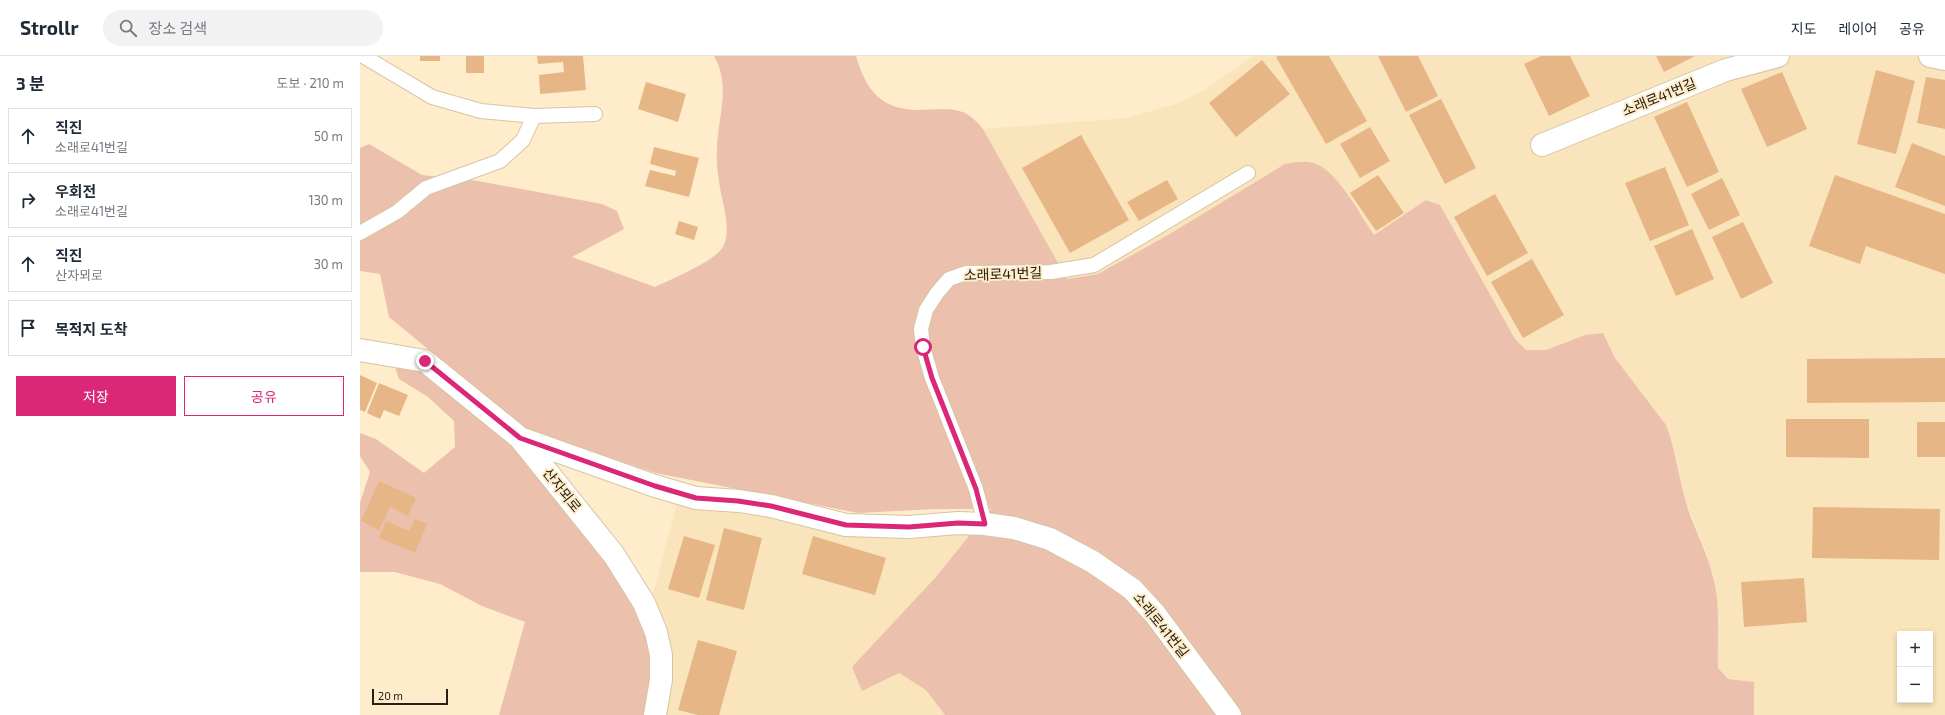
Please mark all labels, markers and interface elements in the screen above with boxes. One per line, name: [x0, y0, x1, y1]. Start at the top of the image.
search box: [103, 10, 383, 46]
text: Strollr: [20, 16, 79, 39]
icon: search: [117, 17, 139, 39]
text: 장소 검색: [149, 19, 207, 37]
text: 지도: [1791, 20, 1817, 37]
text: 레이어: [1839, 20, 1877, 37]
text: 공유: [1899, 20, 1925, 37]
text: 3 분: [16, 73, 45, 93]
street label: 소래로41번길: [1619, 74, 1698, 119]
text: 도보 · 210 m: [277, 75, 344, 91]
text: 직진: [55, 118, 83, 136]
icon: ahead: [17, 125, 39, 147]
text: 50 m: [314, 128, 343, 144]
text: 소래로41번길: [55, 139, 128, 155]
text: 우회전: [55, 182, 96, 200]
icon: right: [17, 189, 39, 211]
text: 130 m: [308, 192, 343, 208]
text: 소래로41번길: [55, 203, 128, 219]
text: 직진: [55, 246, 83, 264]
icon: ahead: [17, 253, 39, 275]
text: 30 m: [314, 256, 343, 272]
street label: 소래로41번길: [963, 264, 1043, 283]
text: 산자뫼로: [55, 267, 103, 283]
icon: arrive: [17, 317, 39, 339]
text: 목적지 도착: [55, 320, 127, 338]
route start: [914, 338, 932, 356]
route end: [416, 352, 434, 370]
button: 저장: [16, 376, 176, 416]
button: 공유: [184, 376, 344, 416]
street label: 산자뫼로: [540, 464, 585, 515]
street label: 소래로41번길: [1130, 589, 1193, 661]
map controls: [1897, 631, 1933, 703]
button: +: [1897, 631, 1933, 667]
button: −: [1897, 667, 1933, 703]
scale bar: [372, 687, 448, 706]
text: 20 m: [378, 689, 403, 702]

